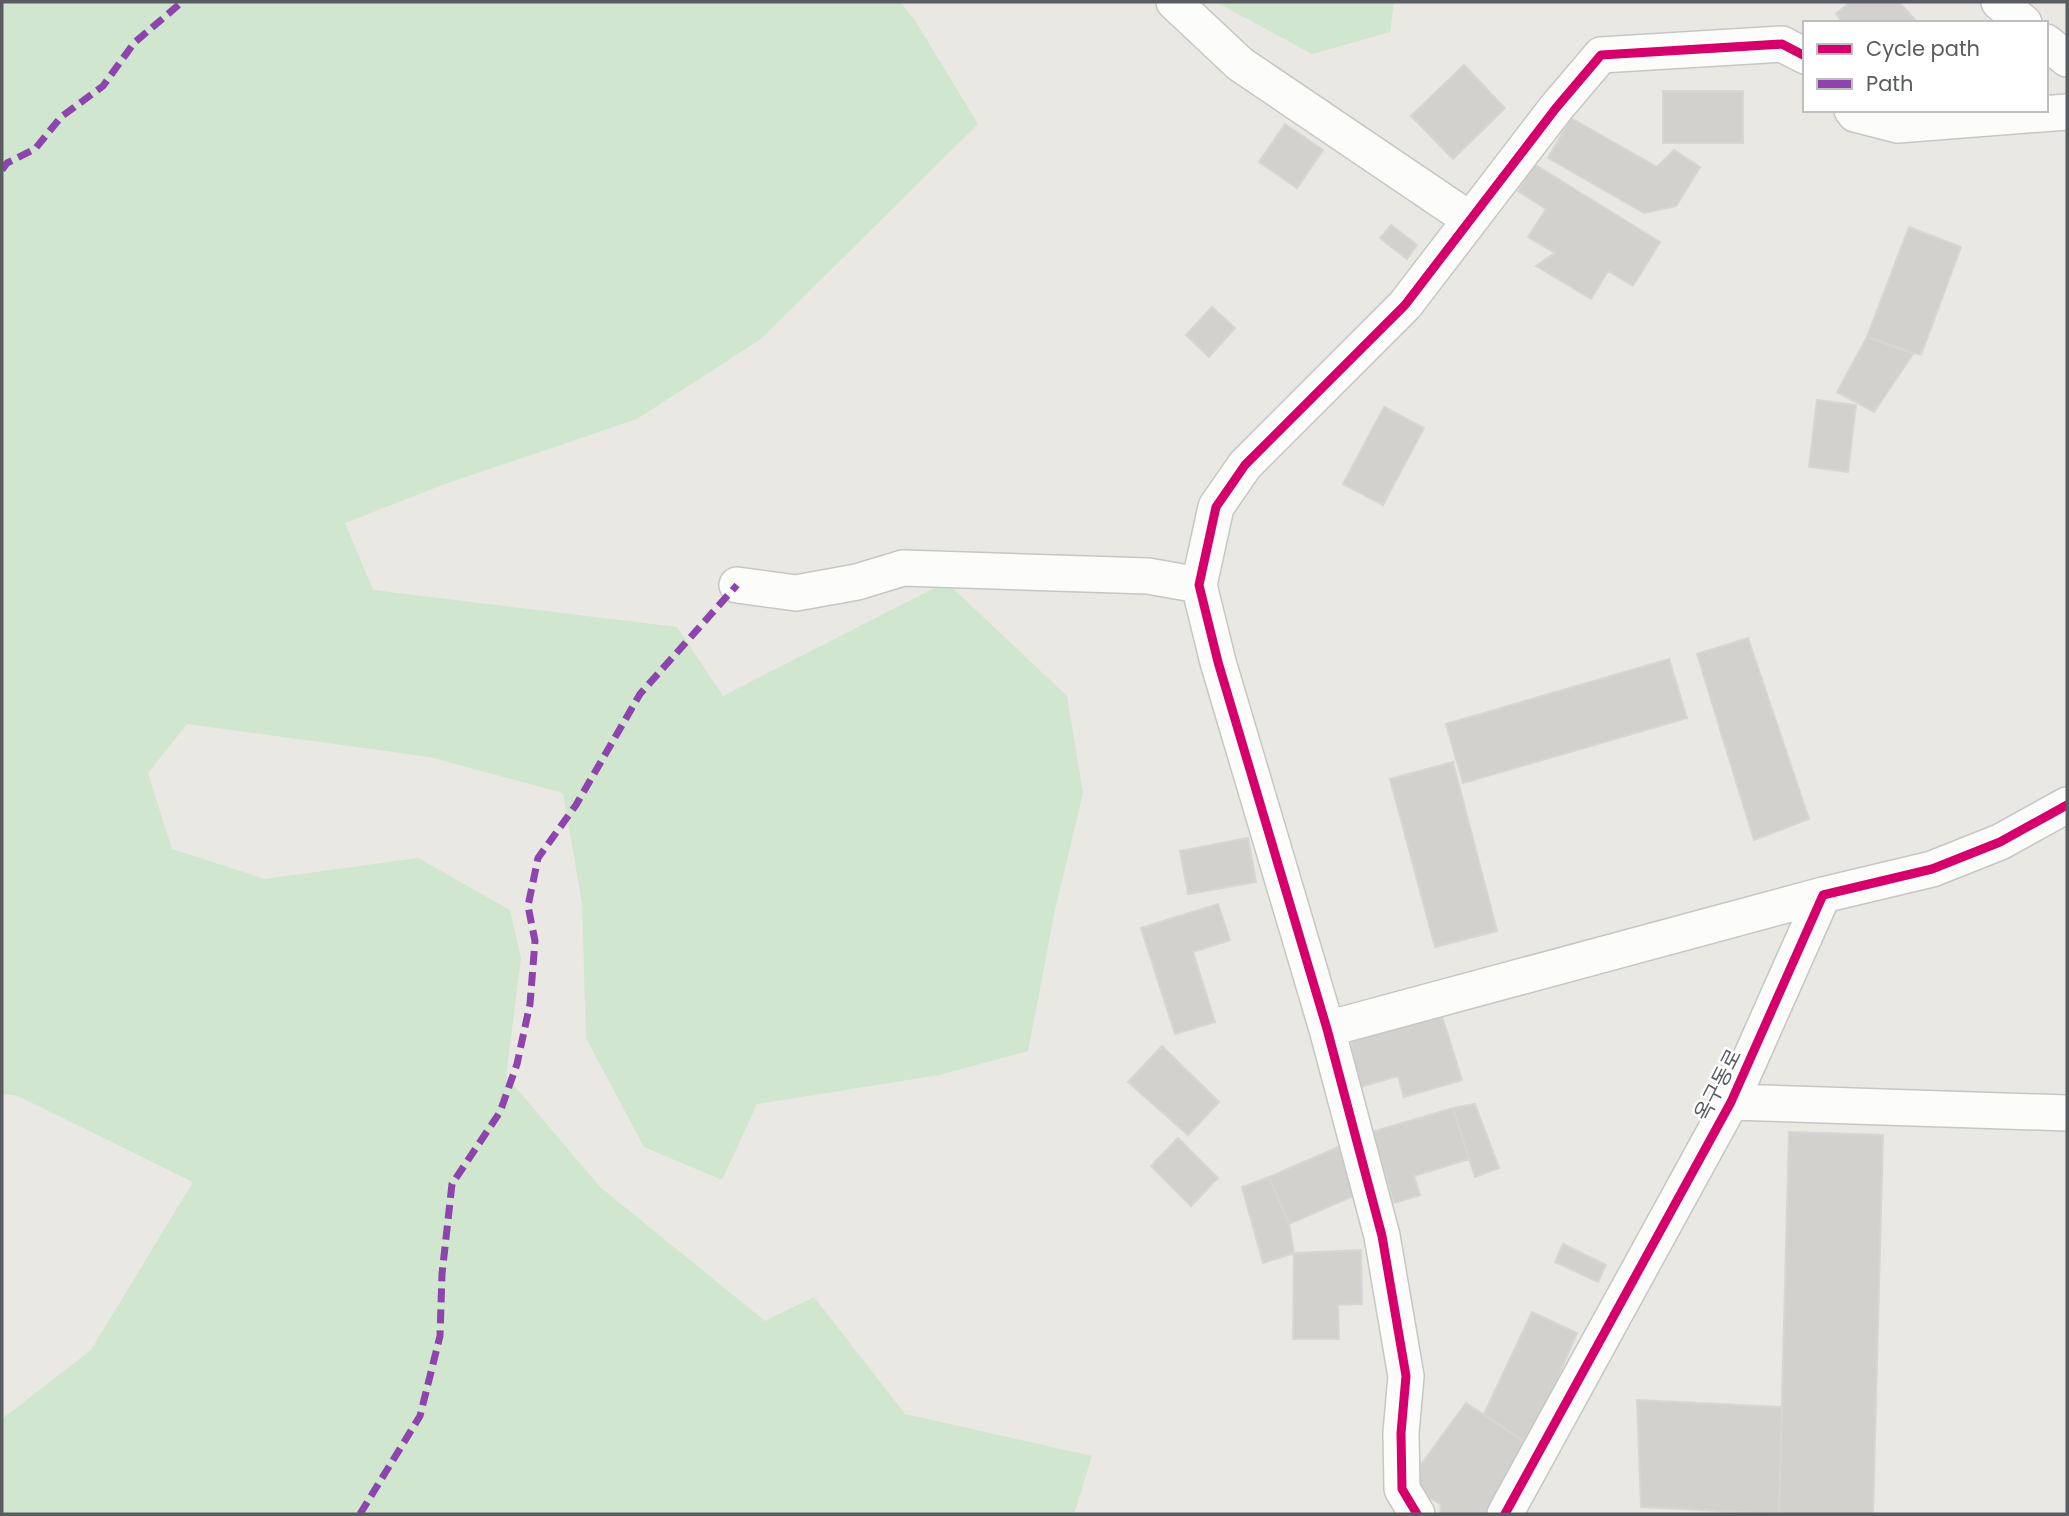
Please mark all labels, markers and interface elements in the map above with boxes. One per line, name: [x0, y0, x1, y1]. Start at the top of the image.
legend: [1803, 21, 2048, 112]
text: Cycle path: [1866, 34, 1980, 63]
text: Path: [1866, 69, 1913, 98]
street label: 옥구동로: [1687, 1044, 1748, 1126]

